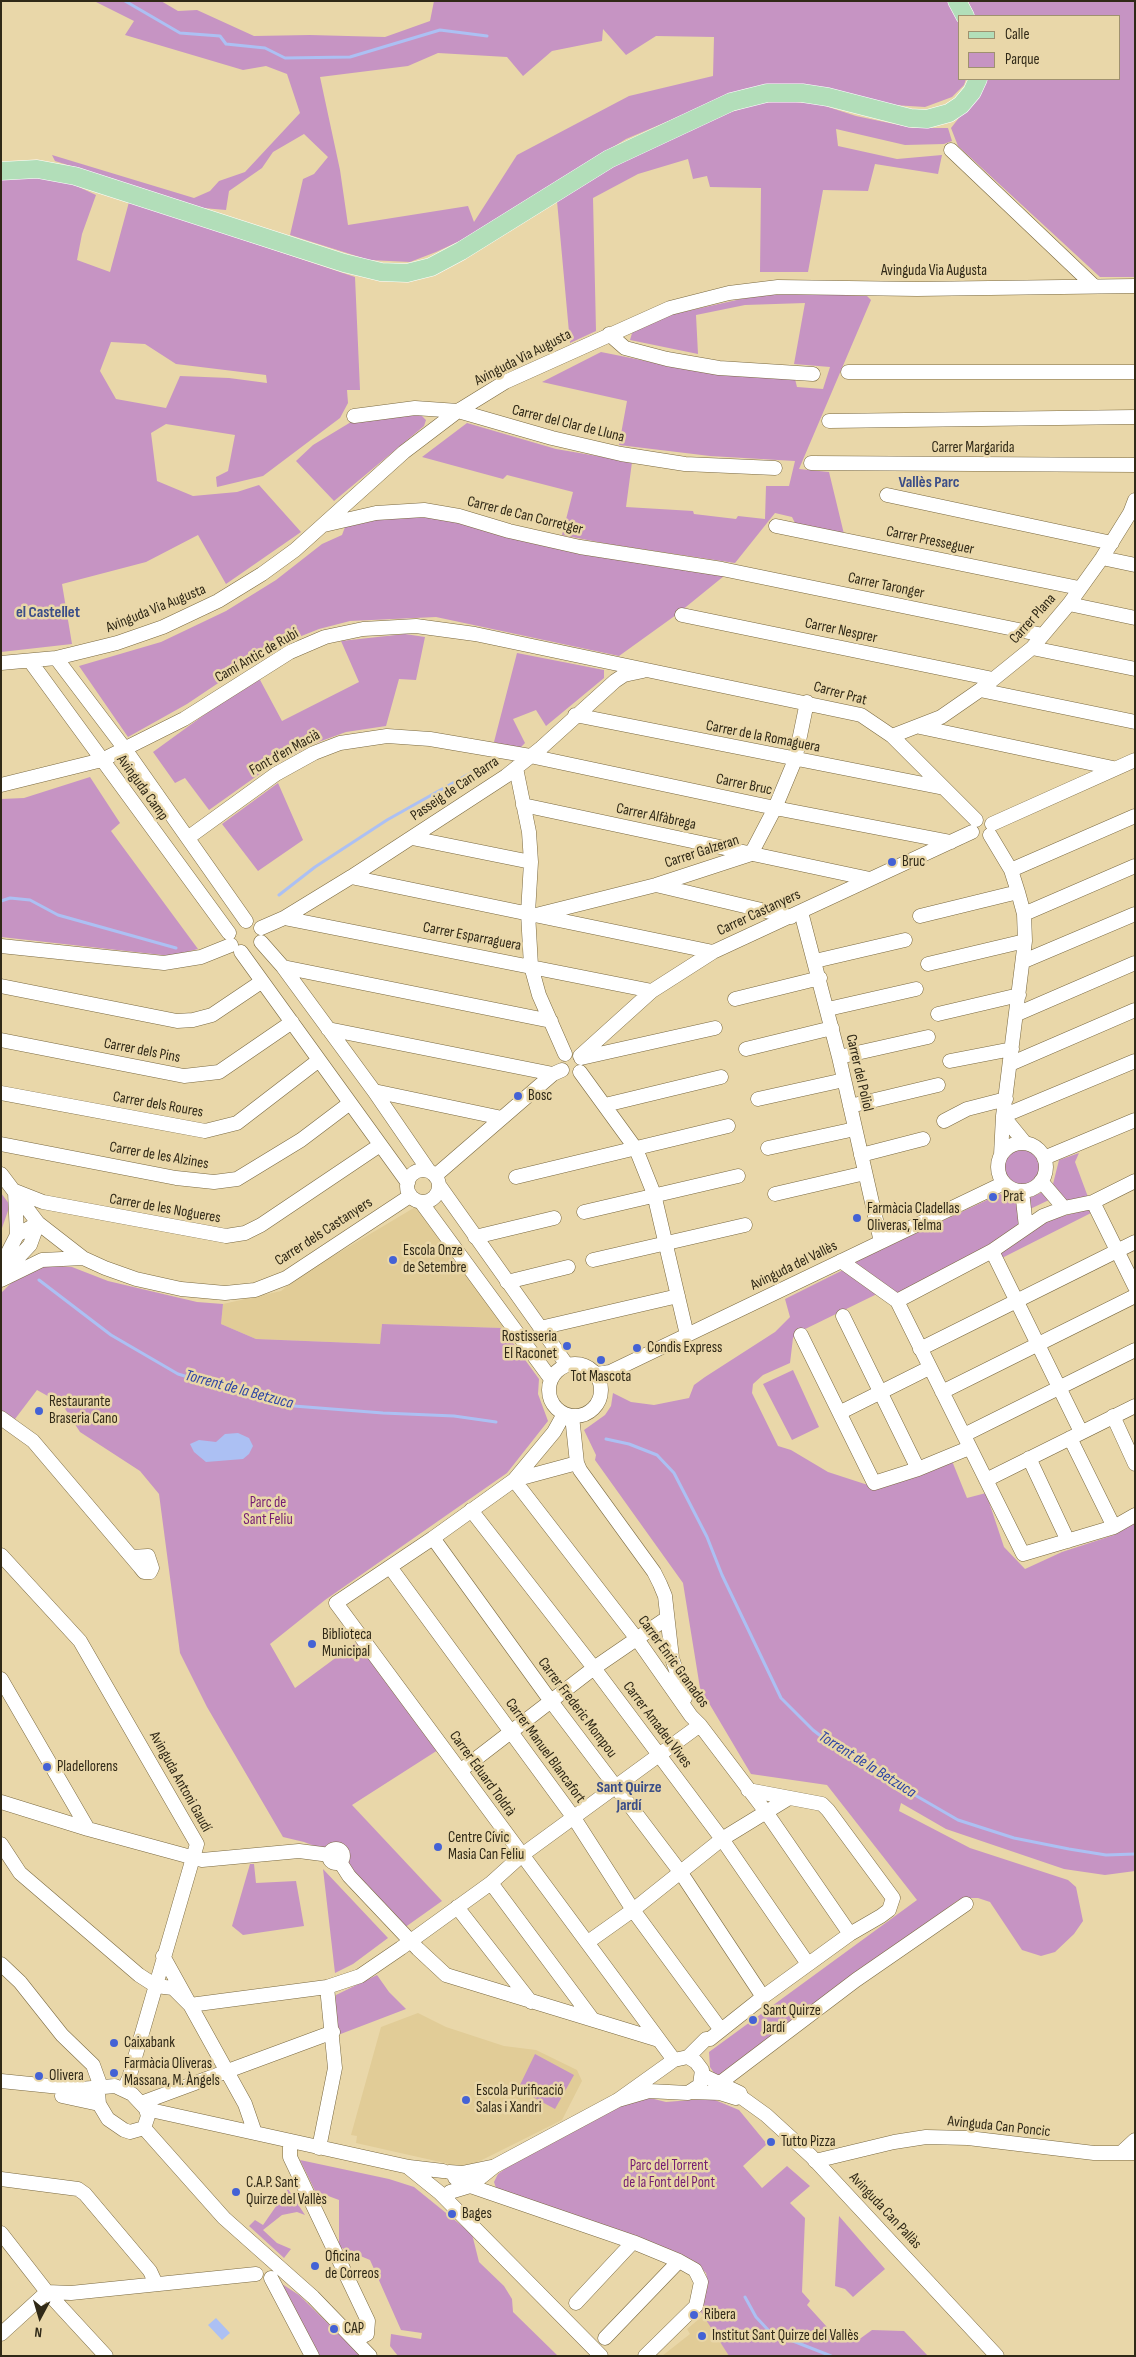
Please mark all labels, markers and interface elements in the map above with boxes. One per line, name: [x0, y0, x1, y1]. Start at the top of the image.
legend: [958, 15, 1121, 80]
text: Calle: [1005, 25, 1029, 44]
text: Parque: [1005, 50, 1040, 69]
street label: Avinguda Via Augusta: [881, 262, 987, 280]
street label: Avinguda Via Augusta: [472, 326, 574, 390]
street label: Carrer del Clar de Lluna: [510, 401, 626, 447]
street label: Carrer Margarida: [931, 439, 1015, 457]
district label: Vallès Parc: [899, 473, 959, 493]
street label: Carrer de Can Corretger: [465, 493, 585, 539]
street label: Carrer Presseguer: [884, 523, 976, 559]
street label: Carrer Taronger: [846, 569, 926, 603]
street label: Avinguda Via Augusta: [103, 581, 209, 637]
street label: Carrer Plana: [1006, 590, 1060, 648]
district label: el Castellet: [16, 603, 80, 623]
street label: Carrer Nesprer: [803, 615, 879, 647]
street label: Camí Antic de Rubí: [212, 625, 302, 687]
street label: Carrer Prat: [811, 678, 869, 710]
street label: Carrer de la Romaguera: [704, 717, 822, 757]
street label: Font d'en Macià: [247, 726, 323, 780]
street label: Avinguda Camp: [112, 752, 172, 824]
street label: Passeig de Can Barra: [407, 753, 503, 825]
street label: Carrer Bruc: [714, 770, 774, 800]
street label: Carrer Alfàbrega: [614, 800, 698, 834]
street label: Carrer Galzeran: [662, 831, 742, 873]
place label: Bruc: [902, 853, 925, 871]
marker: Bruc: [886, 856, 898, 868]
street label: Carrer Castanyers: [714, 886, 804, 940]
street label: Carrer Esparraguera: [421, 919, 523, 955]
street label: Carrer del Poliol: [841, 1033, 877, 1113]
street label: Carrer dels Pins: [102, 1035, 182, 1067]
place label: Bosc: [528, 1087, 552, 1105]
street label: Carrer dels Roures: [111, 1088, 205, 1122]
marker: Bosc: [512, 1090, 524, 1102]
street label: Carrer de les Alzines: [108, 1138, 210, 1174]
place label: Prat: [1003, 1188, 1024, 1206]
street label: Carrer de les Nogueres: [108, 1190, 222, 1228]
marker: Prat: [987, 1191, 999, 1203]
street label: Carrer dels Castanyers: [272, 1194, 376, 1270]
place label: Farmàcia Cladellas Oliveras, Telma: [867, 1200, 960, 1235]
marker: Farmàcia Cladellas Oliveras, Telma: [851, 1212, 863, 1224]
street label: Avinguda del Vallès: [748, 1237, 840, 1295]
place label: Escola Onze de Setembre: [403, 1242, 467, 1277]
marker: Escola Onze de Setembre: [387, 1254, 399, 1266]
place label: Rostisseria El Raconet: [502, 1328, 557, 1363]
place label: Condis Express: [647, 1339, 722, 1357]
marker: Rostisseria El Raconet: [561, 1340, 573, 1352]
marker: Condis Express: [631, 1342, 643, 1354]
marker: Tot Mascota: [595, 1354, 607, 1366]
water label: Torrent de la Betzuca: [183, 1366, 295, 1414]
place label: Tot Mascota: [571, 1368, 631, 1386]
place label: Restaurante Braseria Cano: [49, 1393, 118, 1428]
marker: Restaurante Braseria Cano: [33, 1405, 45, 1417]
park label: Parc de Sant Feliu: [243, 1494, 293, 1529]
street label: Carrer Enric Granados: [634, 1612, 712, 1712]
place label: Biblioteca Municipal: [322, 1626, 372, 1661]
marker: Biblioteca Municipal: [306, 1638, 318, 1650]
street label: Carrer Frederic Mompou: [533, 1654, 621, 1762]
street label: Carrer Amadeu Vives: [619, 1678, 695, 1772]
street label: Carrer Manuel Blancafort: [501, 1695, 589, 1807]
water label: Torrent de la Betzuca: [815, 1727, 919, 1803]
street label: Carrer Eduard Toldrà: [445, 1728, 519, 1820]
street label: Avinguda Antoni Gaudí: [145, 1729, 215, 1835]
place label: Pladellorens: [57, 1758, 118, 1776]
marker: Pladellorens: [41, 1761, 53, 1773]
district label: Sant Quirze Jardí: [596, 1778, 662, 1816]
place label: Centre Cívic Masia Can Feliu: [448, 1829, 524, 1864]
marker: Centre Cívic Masia Can Feliu: [432, 1841, 444, 1853]
place label: Sant Quirze Jardí: [763, 2002, 821, 2037]
marker: Sant Quirze Jardí: [747, 2014, 759, 2026]
place label: Caixabank: [124, 2034, 175, 2052]
marker: Caixabank: [108, 2037, 120, 2049]
place label: Farmàcia Oliveras Massana, M. Àngels: [124, 2055, 220, 2090]
place label: Olivera: [49, 2067, 84, 2085]
marker: Farmàcia Oliveras Massana, M. Àngels: [108, 2067, 120, 2079]
marker: Olivera: [33, 2070, 45, 2082]
place label: Escola Purificació Salas i Xandri: [476, 2082, 564, 2117]
marker: Escola Purificació Salas i Xandri: [460, 2094, 472, 2106]
street label: Avinguda Can Poncic: [947, 2113, 1051, 2141]
place label: Tutto Pizza: [781, 2133, 836, 2151]
marker: Tutto Pizza: [765, 2136, 777, 2148]
park label: Parc del Torrent de la Font del Pont: [623, 2157, 715, 2192]
street label: Avinguda Can Pallàs: [845, 2169, 925, 2253]
place label: C.A.P. Sant Quirze del Vallès: [246, 2174, 327, 2209]
marker: C.A.P. Sant Quirze del Vallès: [230, 2186, 242, 2198]
place label: Bages: [462, 2205, 492, 2223]
marker: Bages: [446, 2208, 458, 2220]
place label: Oficina de Correos: [325, 2248, 379, 2283]
marker: Oficina de Correos: [309, 2260, 321, 2272]
north arrow: [15, 2292, 65, 2342]
place label: Ribera: [704, 2306, 736, 2324]
marker: Ribera: [688, 2309, 700, 2321]
place label: CAP: [344, 2320, 364, 2338]
marker: CAP: [328, 2323, 340, 2335]
text: N: [34, 2324, 43, 2341]
place label: Institut Sant Quirze del Vallès: [712, 2327, 859, 2345]
marker: Institut Sant Quirze del Vallès: [696, 2330, 708, 2342]

